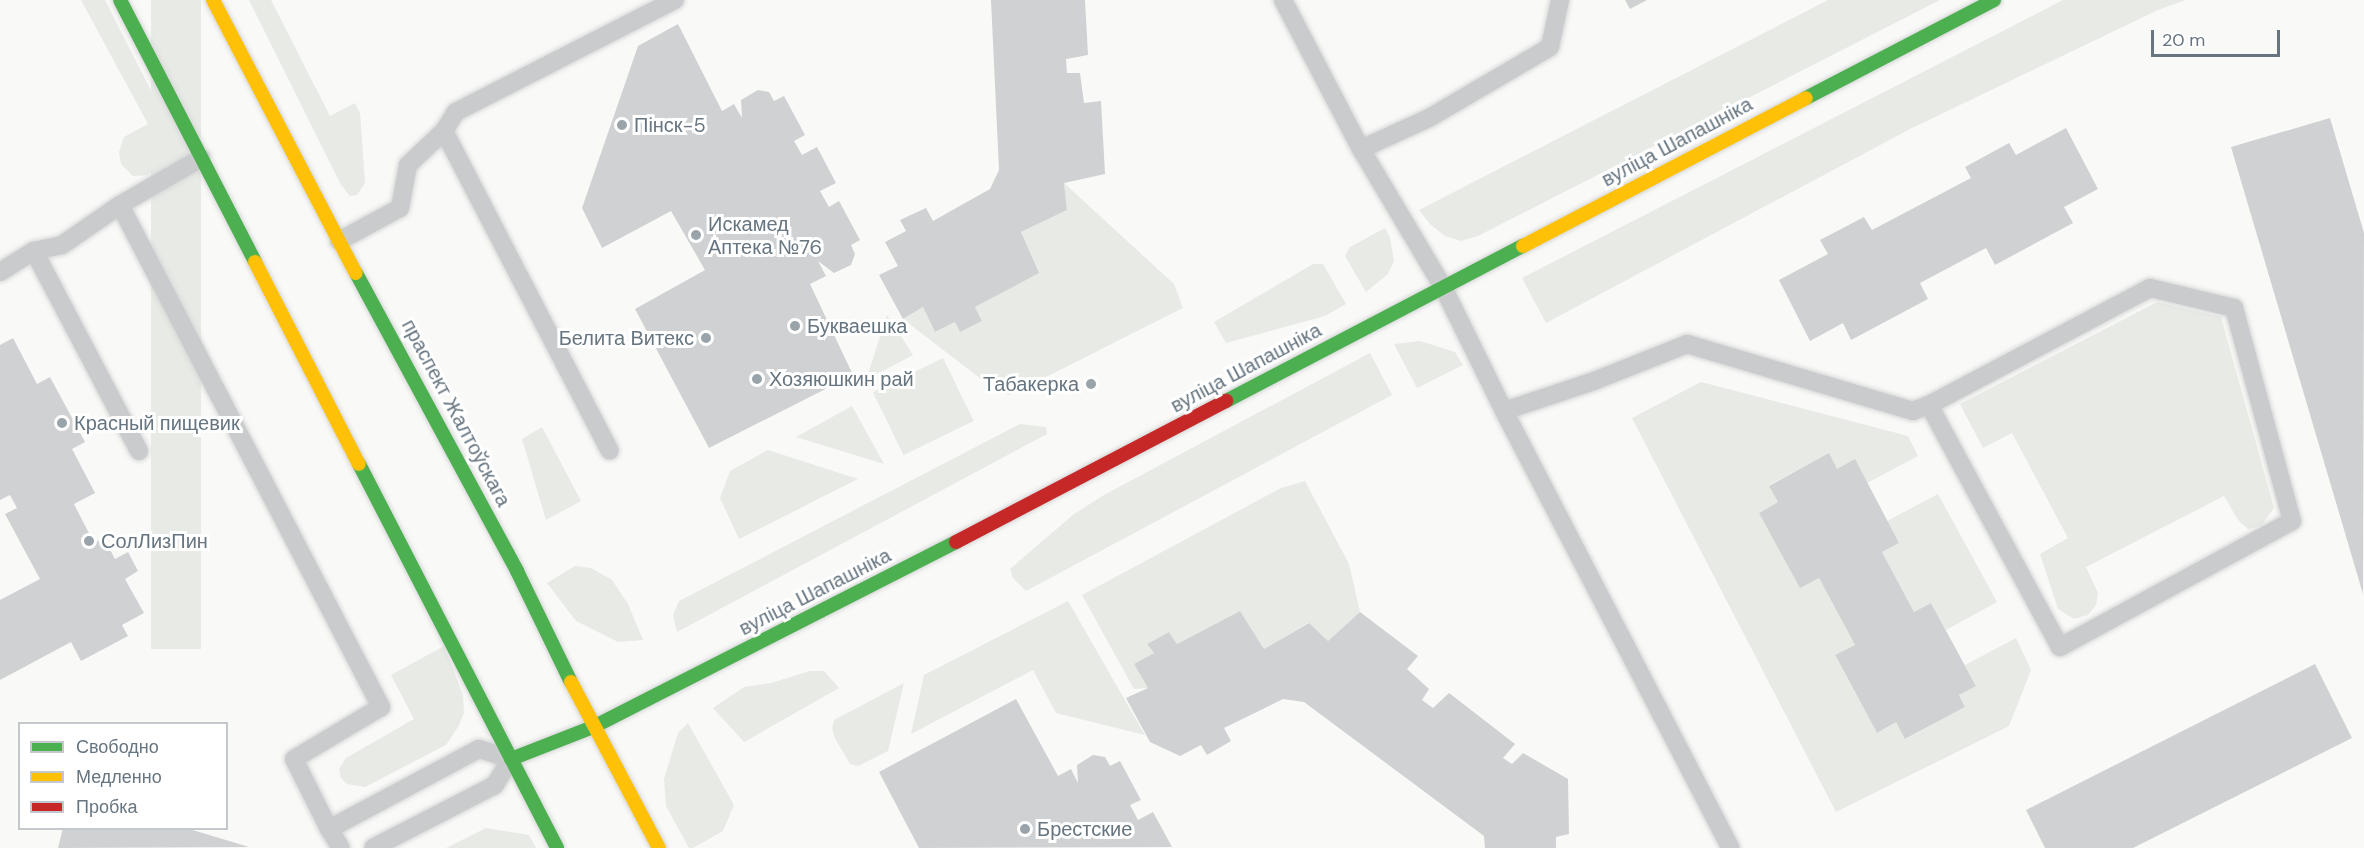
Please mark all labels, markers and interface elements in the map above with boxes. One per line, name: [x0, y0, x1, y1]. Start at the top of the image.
scale bar: [2154, 18, 2283, 56]
text: 20 m: [2162, 28, 2205, 52]
street label: вуліца Шапашніка: [1598, 92, 1756, 192]
place label: Пінск-5: [634, 113, 706, 137]
marker: Пінск-5: [615, 118, 629, 132]
place label: Искамед Аптека №76: [708, 212, 822, 259]
marker: Искамед Аптека №76: [689, 228, 703, 242]
place label: Букваешка: [807, 314, 907, 338]
street label: праспект Жалтоўскага: [397, 315, 515, 511]
street label: вуліца Шапашніка: [1167, 318, 1325, 418]
marker: Букваешка: [788, 319, 802, 333]
place label: Белита Витекс: [559, 326, 694, 350]
marker: Белита Витекс: [699, 331, 713, 345]
place label: Хозяюшкин рай: [769, 367, 914, 391]
marker: Хозяюшкин рай: [750, 372, 764, 386]
place label: Табакерка: [983, 372, 1079, 396]
marker: Табакерка: [1084, 377, 1098, 391]
place label: Красный пищевик: [74, 411, 240, 435]
marker: Красный пищевик: [55, 416, 69, 430]
place label: СолЛизПин: [101, 529, 208, 553]
marker: СолЛизПин: [82, 534, 96, 548]
street label: вуліца Шапашніка: [735, 543, 895, 641]
legend: [18, 722, 228, 830]
text: Свободно: [76, 735, 159, 759]
text: Медленно: [76, 765, 162, 789]
text: Пробка: [76, 795, 138, 819]
place label: Брестские: [1037, 817, 1132, 841]
marker: Брестские: [1018, 822, 1032, 836]

